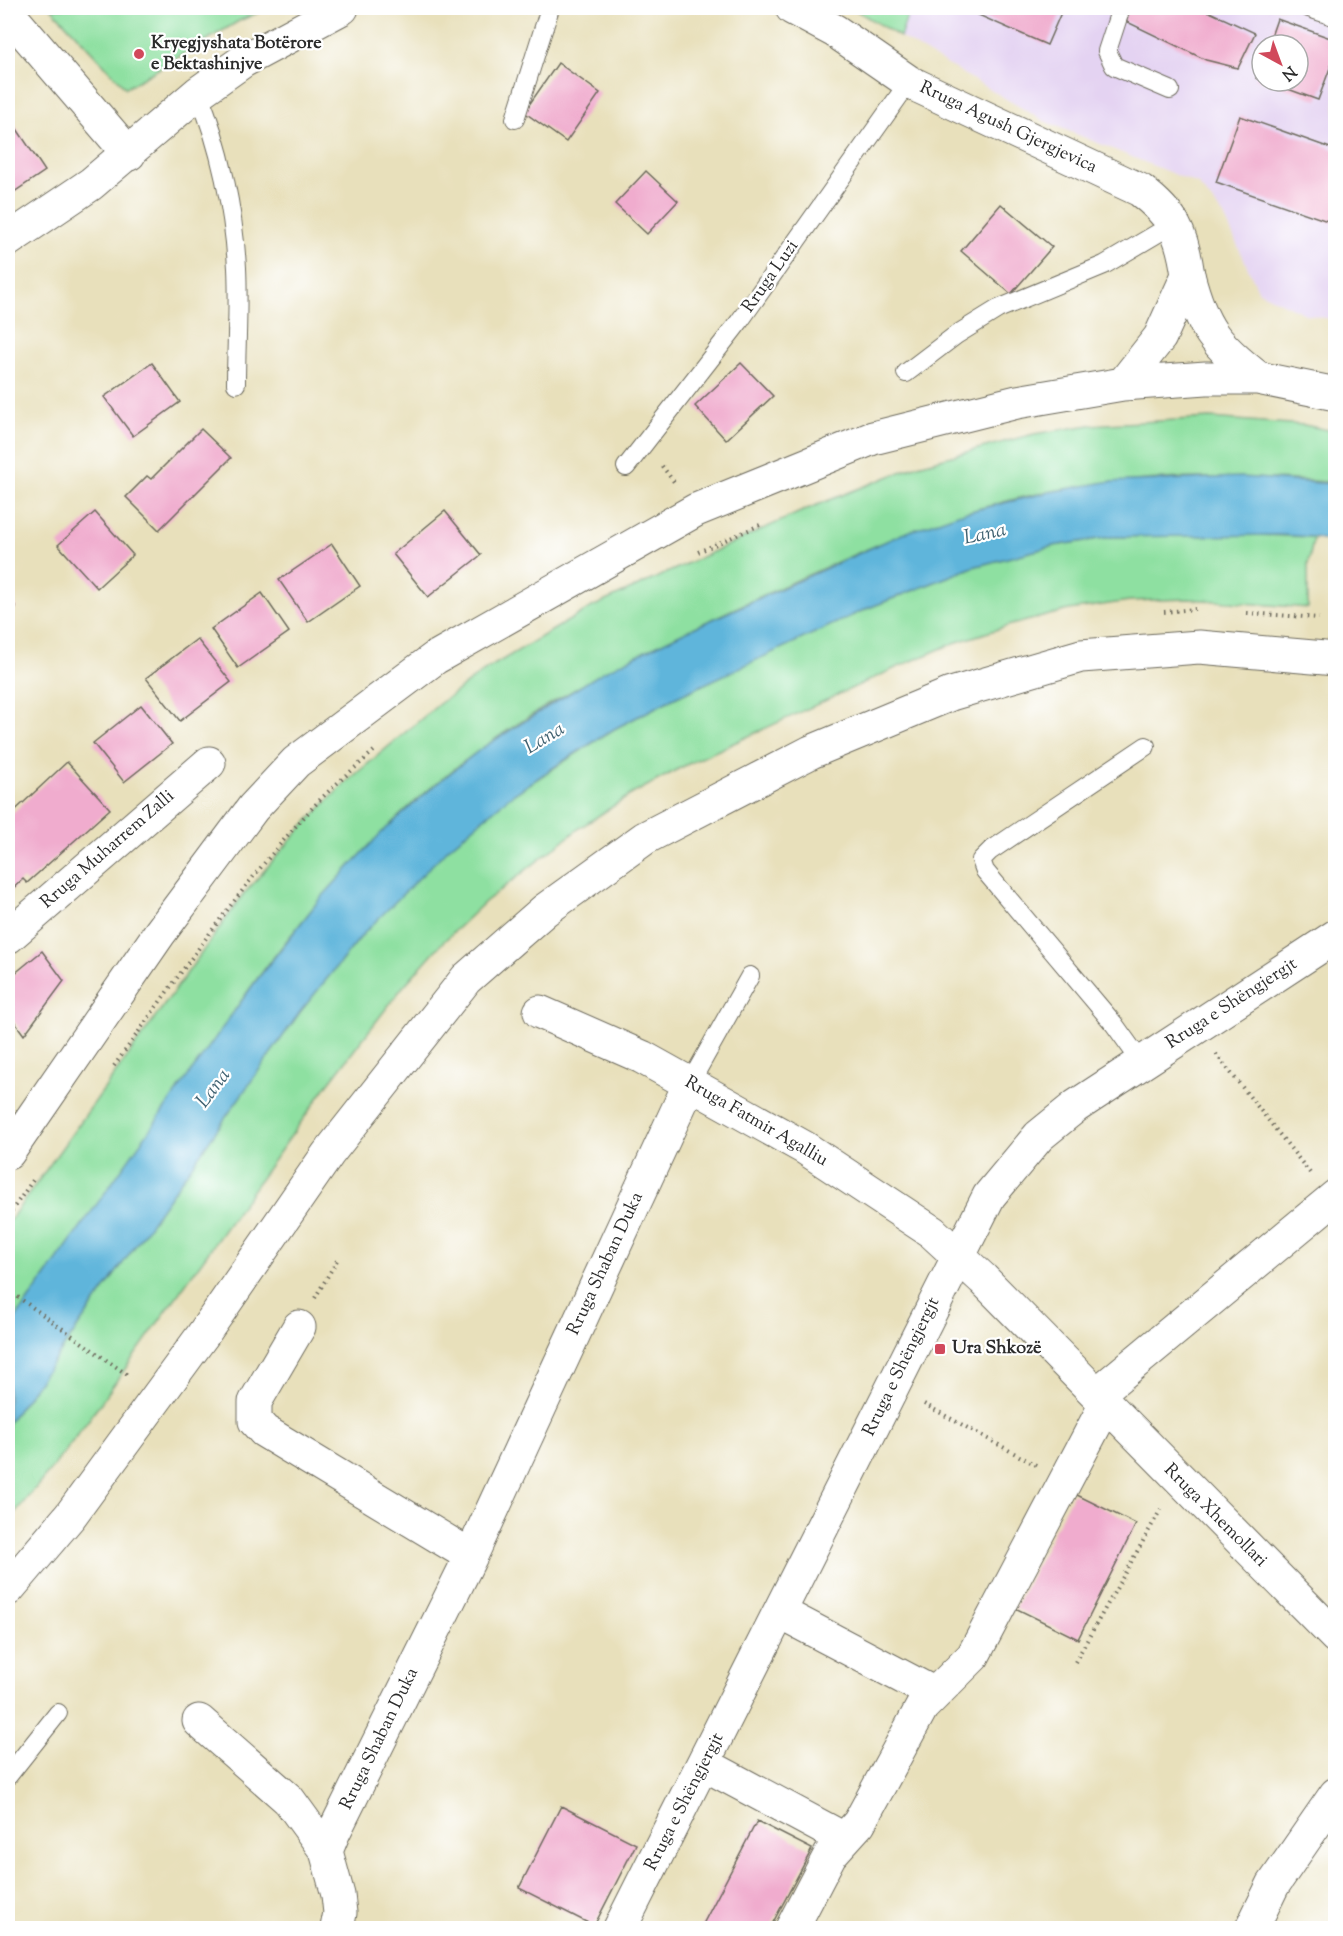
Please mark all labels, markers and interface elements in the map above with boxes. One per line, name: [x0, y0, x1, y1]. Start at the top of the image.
place label: Kryegjyshata Botërore e Bektashinjve: [151, 31, 322, 78]
north arrow: [1250, 33, 1310, 93]
marker: Kryegjyshata Botërore e Bektashinjve: [132, 47, 146, 61]
text: N: [1276, 60, 1301, 85]
street label: Rruga Agush Gjergjevica: [915, 75, 1101, 181]
street label: Rruga Luzi: [736, 235, 806, 319]
water label: Lana: [961, 516, 1009, 554]
water label: Lana: [519, 716, 571, 762]
street label: Rruga Muharrem Zalli: [35, 784, 181, 916]
street label: Rruga e Shëngjergjt: [1161, 952, 1303, 1056]
water label: Lana: [190, 1063, 238, 1115]
street label: Rruga Fatmir Agalliu: [679, 1070, 833, 1174]
street label: Rruga Shaban Duka: [561, 1188, 651, 1340]
street label: Rruga e Shëngjergjt: [857, 1293, 947, 1441]
place label: Ura Shkozë: [952, 1336, 1042, 1362]
marker: Ura Shkozë: [933, 1342, 947, 1356]
street label: Rruga Xhemollari: [1157, 1458, 1273, 1574]
street label: Rruga Shaban Duka: [334, 1663, 426, 1815]
street label: Rruga e Shëngjergjt: [639, 1728, 731, 1876]

